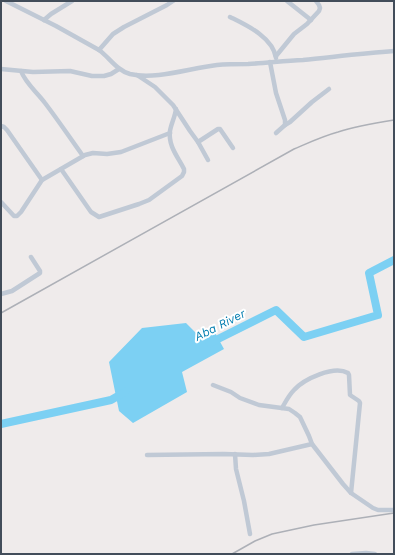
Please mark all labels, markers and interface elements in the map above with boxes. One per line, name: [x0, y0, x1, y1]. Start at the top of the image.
water label: Aba River: [191, 306, 249, 344]

